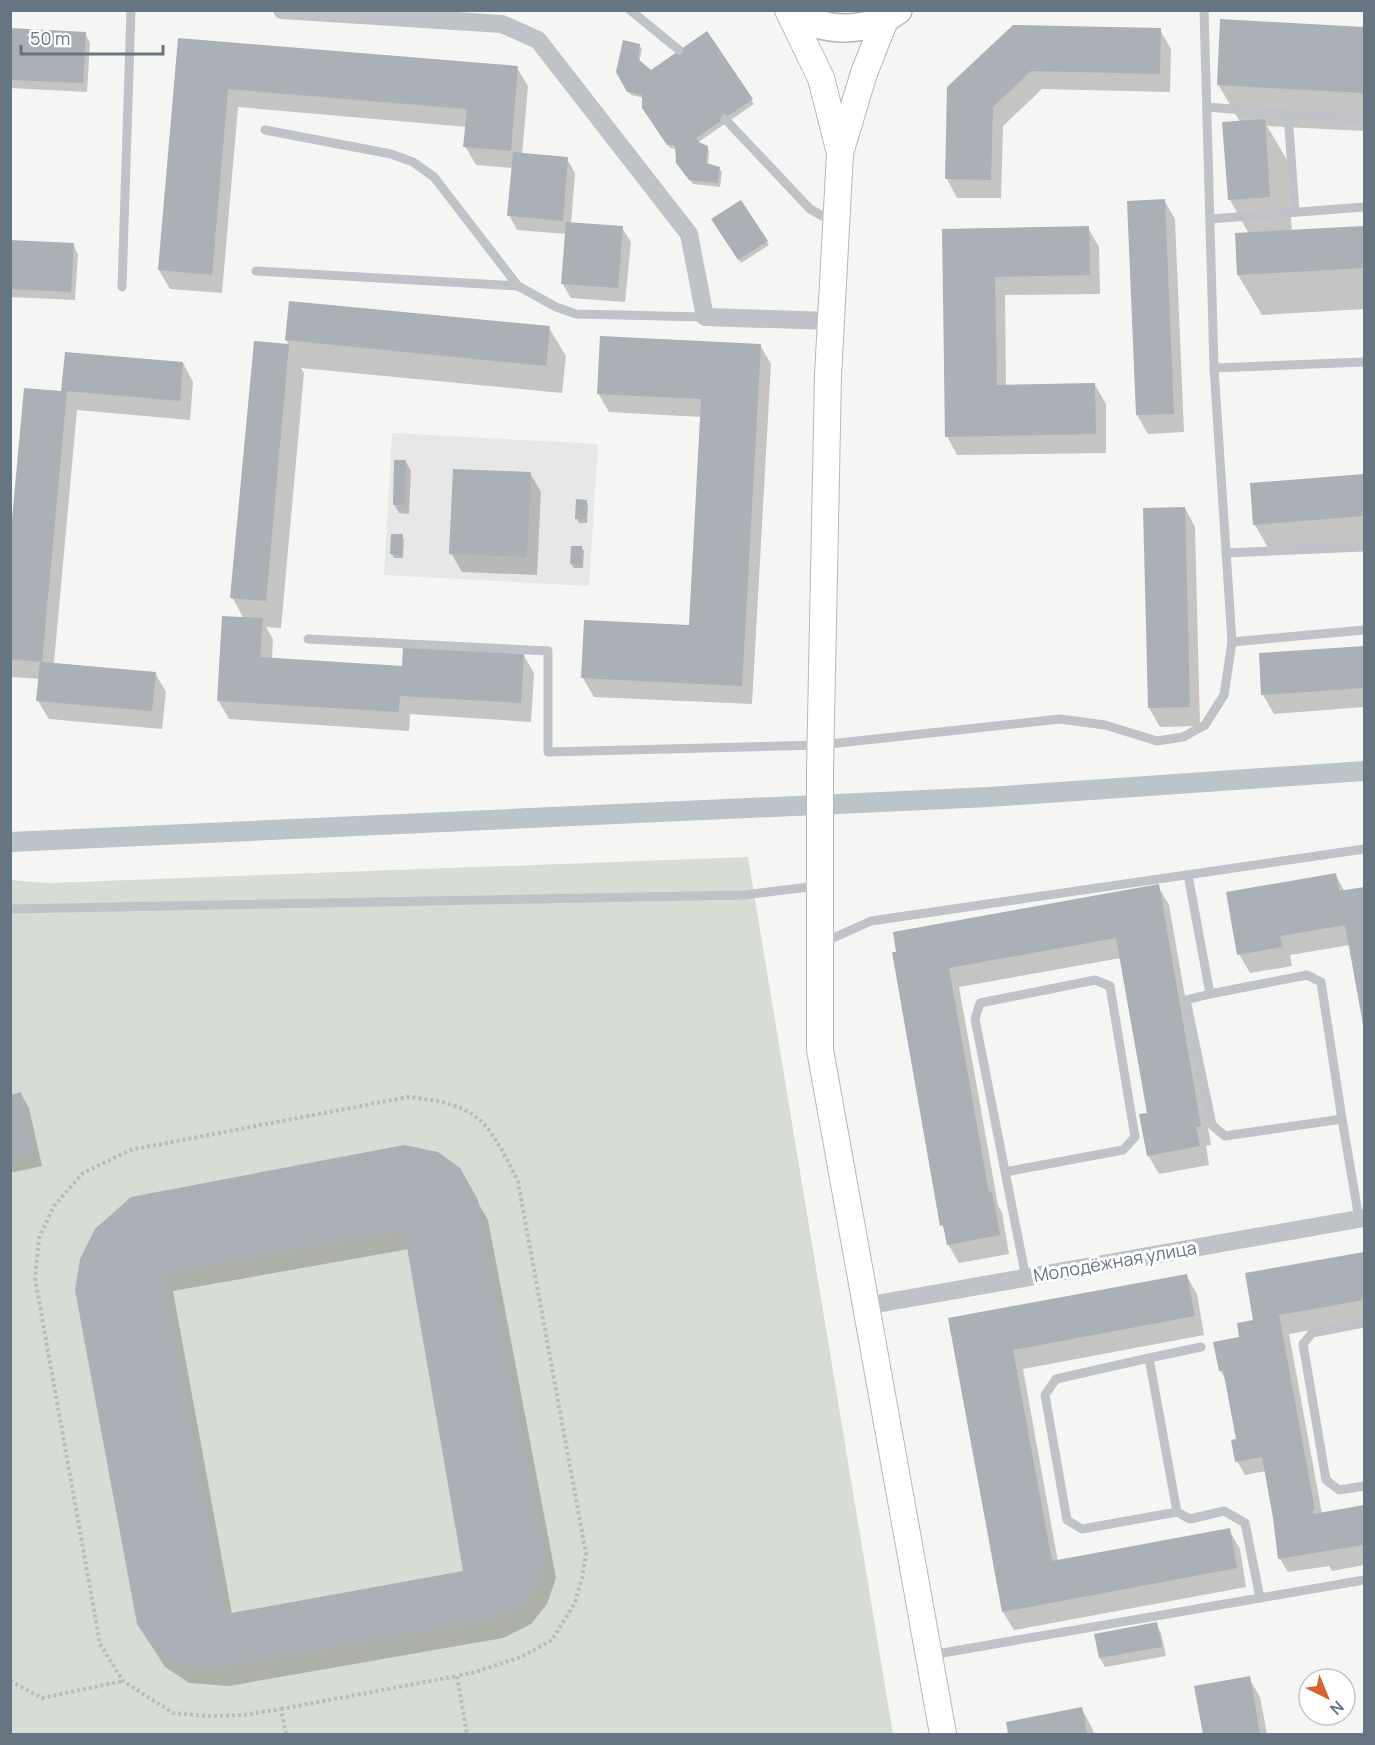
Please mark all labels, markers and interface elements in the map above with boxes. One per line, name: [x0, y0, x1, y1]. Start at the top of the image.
scale bar: [21, 18, 164, 56]
text: 50 m: [30, 26, 70, 50]
street label: Молодёжная улица: [1031, 1235, 1198, 1287]
north arrow: [1297, 1667, 1357, 1727]
text: N: [1326, 1696, 1349, 1720]

